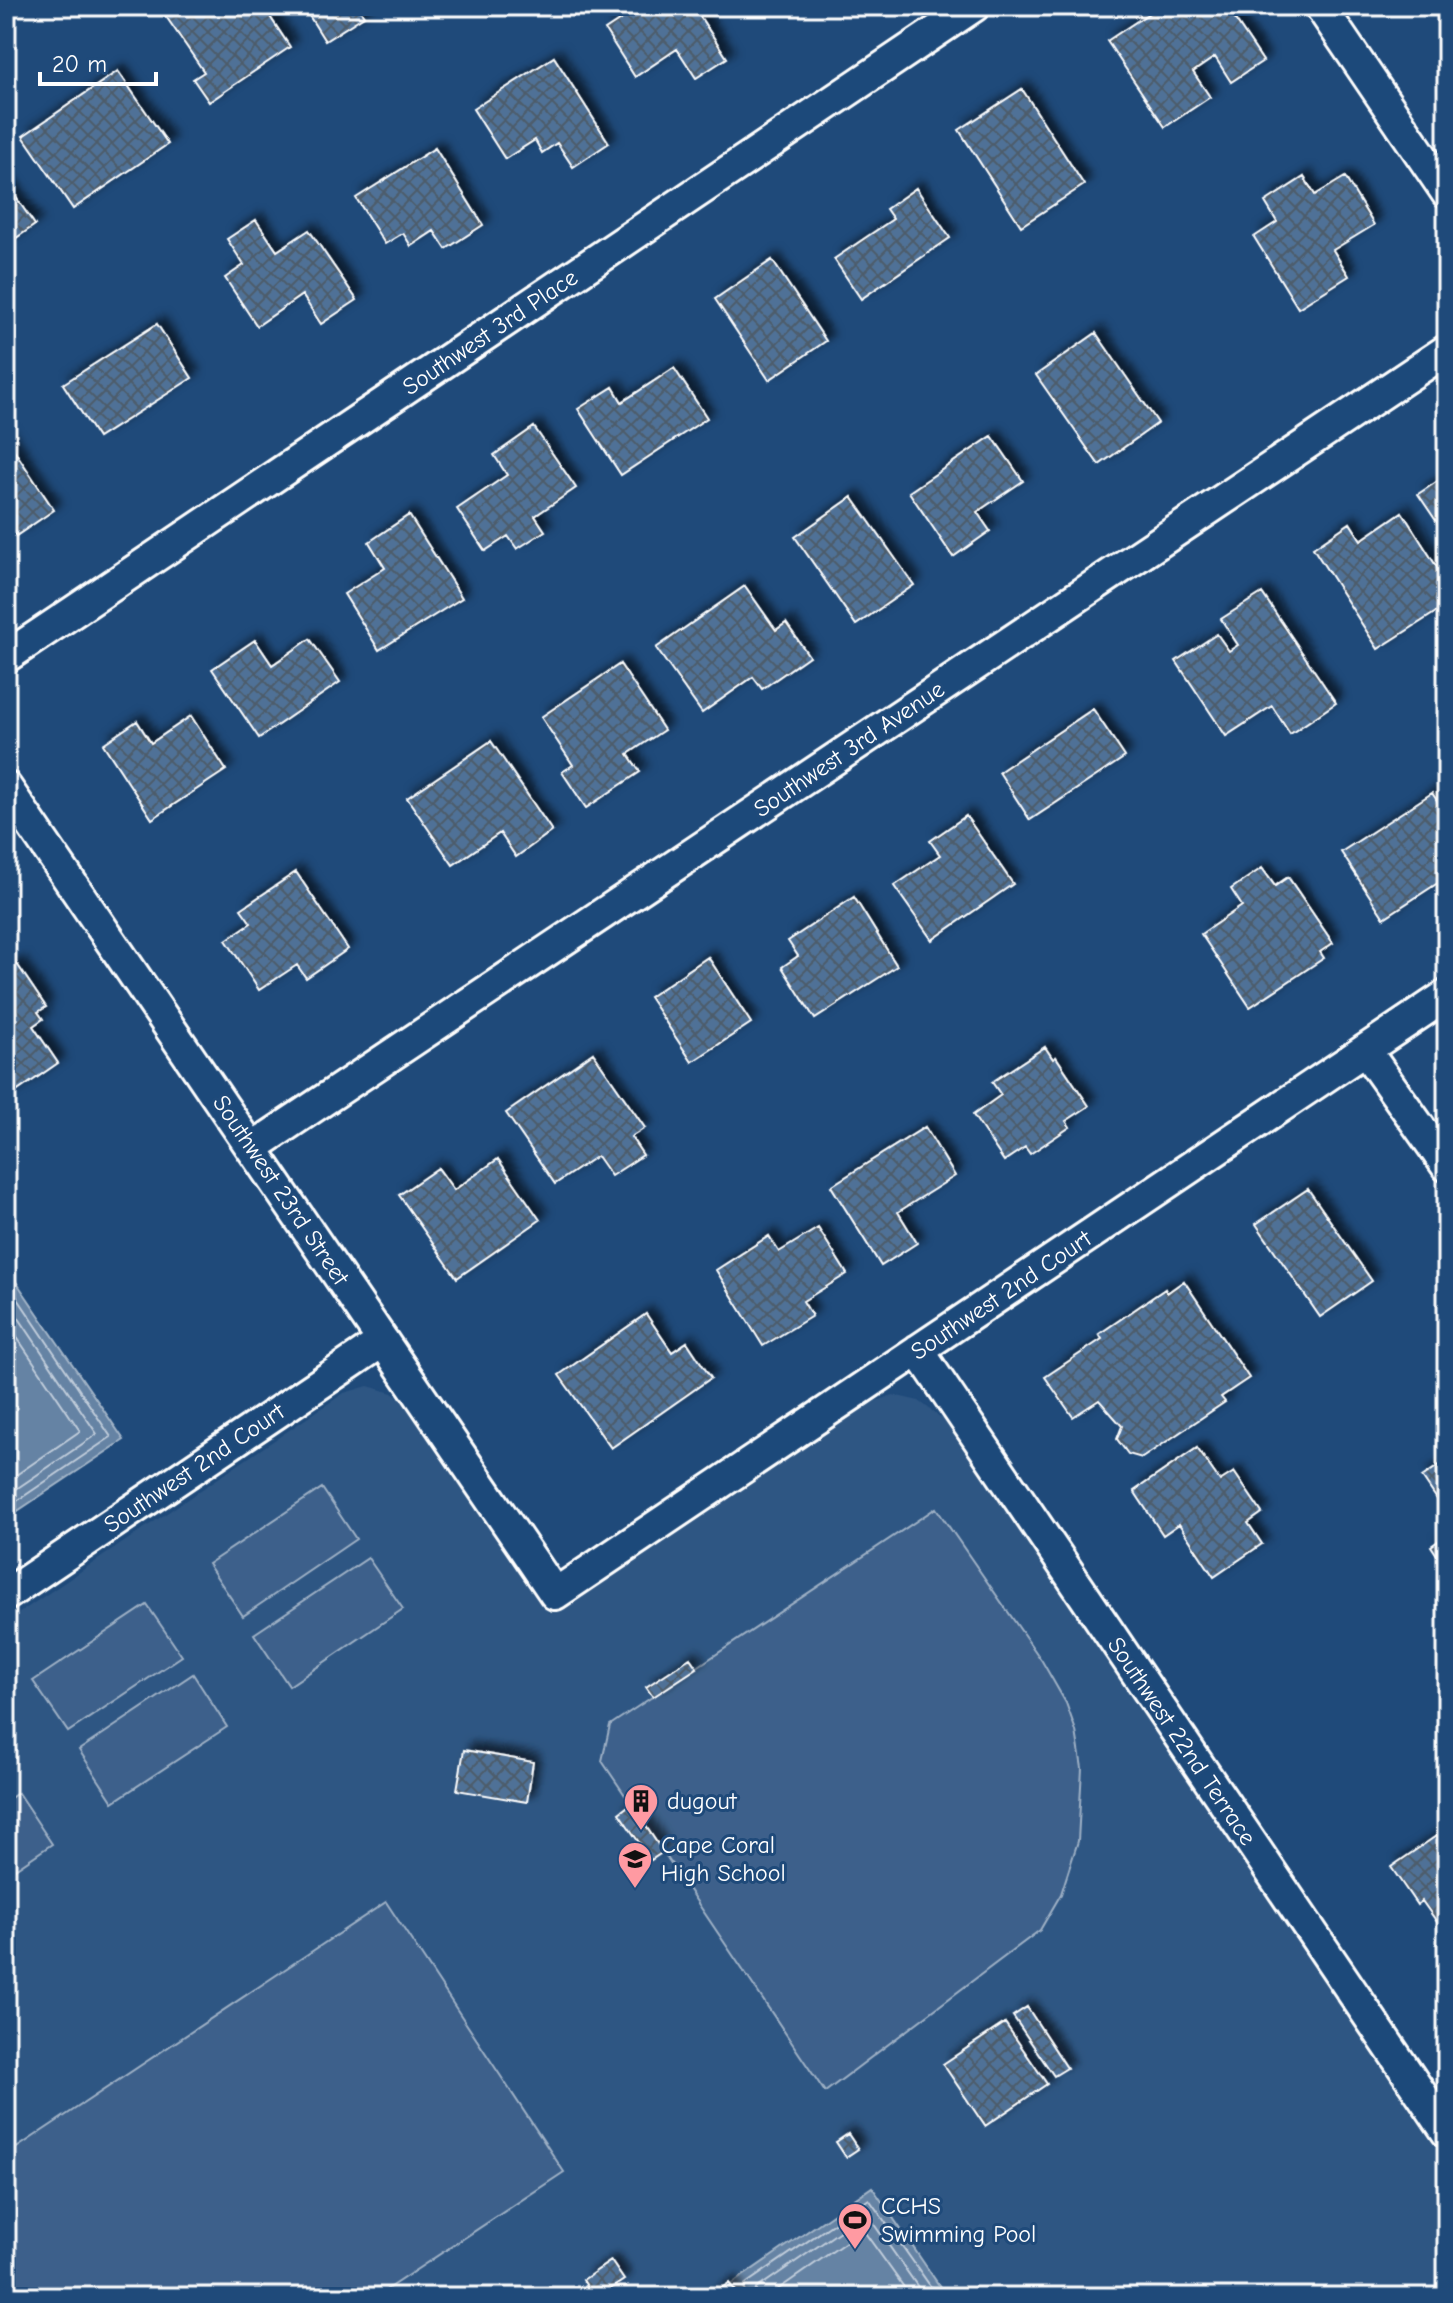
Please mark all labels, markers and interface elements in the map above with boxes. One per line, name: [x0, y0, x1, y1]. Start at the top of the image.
scale bar: [40, 36, 156, 86]
text: 20 m: [52, 50, 107, 78]
street label: Southwest 3rd Place: [397, 263, 583, 401]
street label: Southwest 3rd Avenue: [749, 675, 949, 823]
street label: Southwest 23rd Street: [207, 1090, 356, 1291]
street label: Southwest 2nd Court: [906, 1224, 1097, 1366]
street label: Southwest 2nd Court: [99, 1397, 290, 1539]
street label: Southwest 22nd Terrace: [1102, 1632, 1262, 1850]
building icon: dugout: [622, 1782, 660, 1832]
place label: dugout: [667, 1787, 738, 1815]
place label: Cape Coral High School: [661, 1831, 786, 1887]
school or university icon: Cape Coral High School: [616, 1840, 654, 1890]
place label: CCHS Swimming Pool: [881, 2192, 1036, 2248]
sports icon: CCHS Swimming Pool: [836, 2201, 874, 2251]

